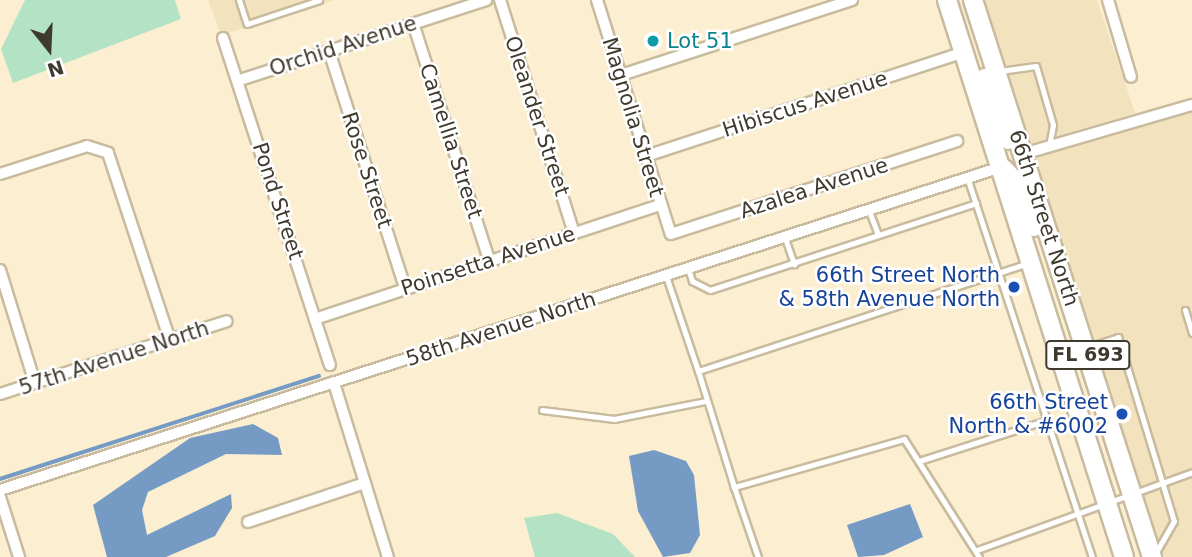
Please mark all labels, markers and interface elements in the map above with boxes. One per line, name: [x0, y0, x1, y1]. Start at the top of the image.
street label: Orchid Avenue: [266, 10, 420, 82]
north arrow: [14, 14, 84, 84]
place label: Lot 51: [667, 28, 733, 54]
street label: Oleander Street: [499, 33, 575, 199]
marker: Lot 51: [645, 33, 661, 49]
street label: Magnolia Street: [597, 34, 669, 200]
text: N: [45, 56, 66, 82]
street label: Camellia Street: [414, 60, 488, 222]
street label: Hibiscus Avenue: [719, 65, 891, 143]
street label: Rose Street: [336, 109, 398, 231]
street label: 66th Street North: [1004, 127, 1084, 309]
street label: Pond Street: [247, 139, 309, 263]
street label: Azalea Avenue: [737, 152, 891, 224]
street label: Poinsetta Avenue: [398, 221, 578, 301]
place label: 66th Street North & 58th Avenue North: [779, 262, 1000, 312]
marker: 66th Street North & 58th Avenue North: [1006, 279, 1022, 295]
street label: 58th Avenue North: [403, 286, 599, 372]
street label: 57th Avenue North: [16, 315, 212, 401]
road number: FL 693: [1044, 340, 1132, 370]
place label: 66th Street North & #6002: [949, 389, 1108, 439]
marker: 66th Street North & #6002: [1114, 406, 1130, 422]

